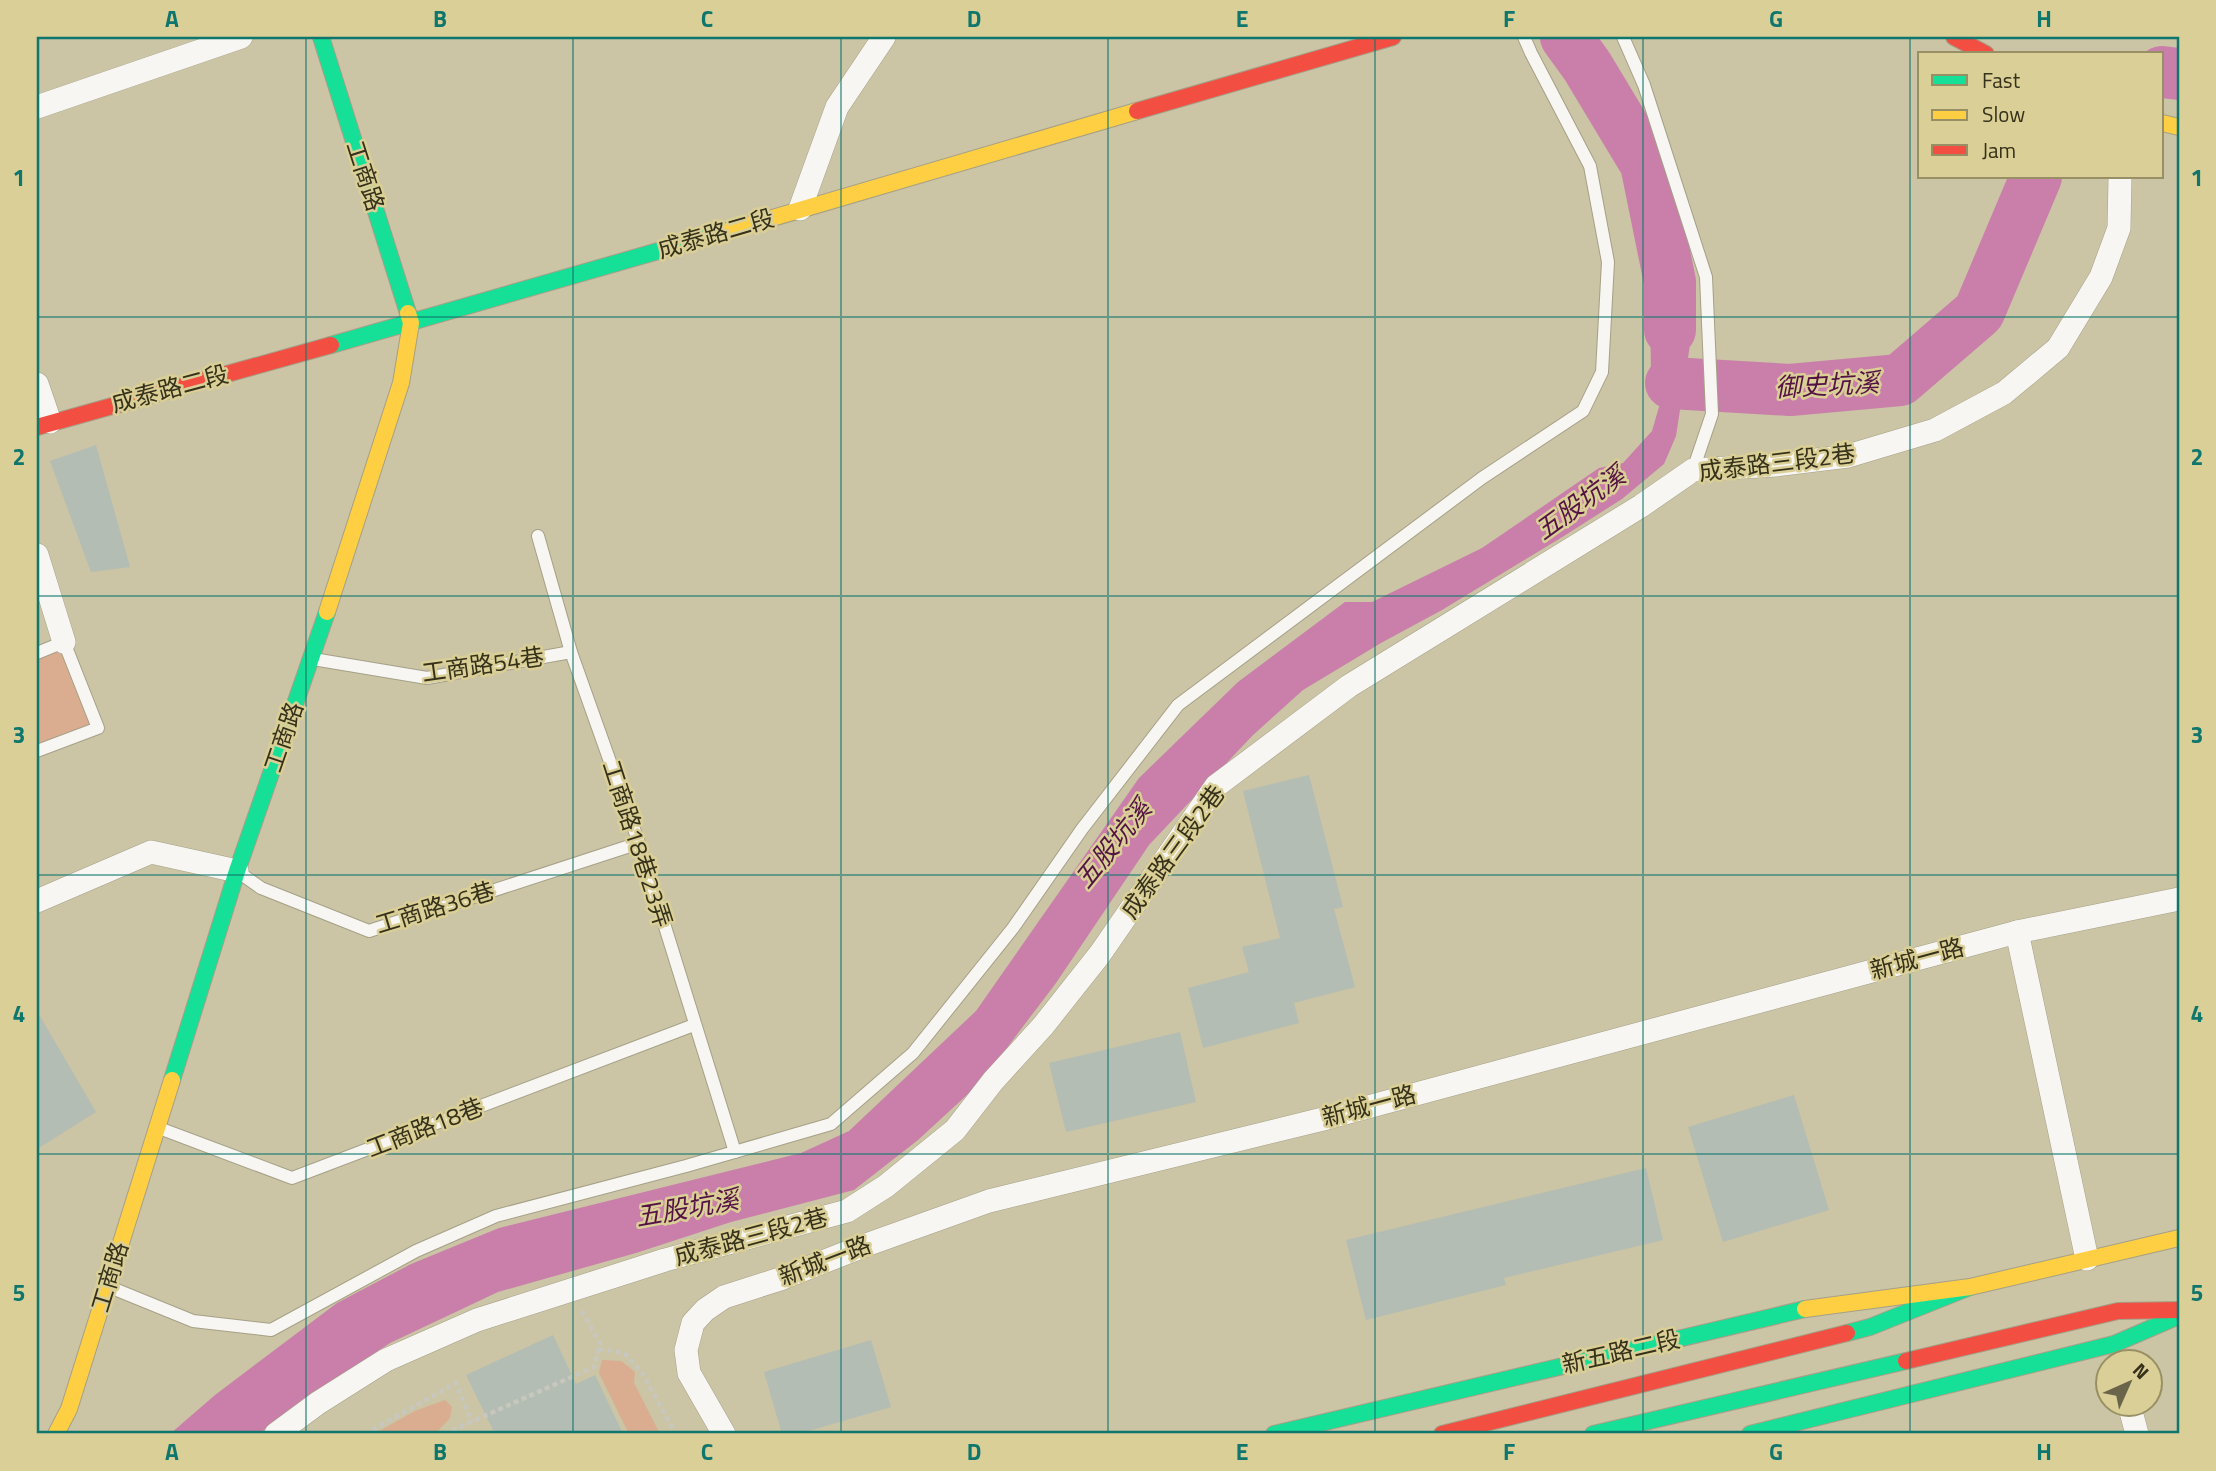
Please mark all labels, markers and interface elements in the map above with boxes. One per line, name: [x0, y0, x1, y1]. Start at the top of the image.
text: A: [165, 1, 179, 36]
text: B: [433, 1, 447, 36]
text: C: [701, 1, 713, 36]
text: D: [967, 1, 981, 36]
text: E: [1236, 1, 1248, 36]
text: F: [1503, 1, 1515, 36]
text: G: [1769, 1, 1783, 36]
text: H: [2036, 1, 2052, 36]
legend: [1918, 52, 2164, 178]
text: Fast: [1982, 64, 2021, 96]
text: Slow: [1982, 98, 2025, 130]
text: Jam: [1982, 134, 2016, 166]
street label: 工商路: [338, 136, 394, 215]
text: 1: [13, 160, 25, 195]
text: 1: [2191, 160, 2203, 195]
street label: 成泰路二段: [653, 199, 778, 267]
street label: 成泰路二段: [107, 355, 232, 421]
water label: 御史坑溪: [1774, 362, 1884, 407]
street label: 成泰路三段2巷: [1697, 435, 1857, 489]
text: 2: [13, 439, 25, 474]
text: 2: [2191, 439, 2203, 474]
water label: 五股坑溪: [1526, 454, 1636, 549]
street label: 工商路54巷: [420, 638, 546, 690]
street label: 工商路: [254, 697, 312, 777]
text: 3: [13, 717, 25, 752]
text: 3: [2191, 717, 2203, 752]
street label: 工商路18巷23弄: [594, 755, 682, 932]
street label: 成泰路三段2巷: [1111, 777, 1233, 926]
water label: 五股坑溪: [1065, 788, 1163, 896]
street label: 工商路36巷: [371, 872, 499, 942]
street label: 新城一路: [1866, 928, 1968, 988]
text: 4: [13, 996, 25, 1031]
text: 4: [2191, 996, 2203, 1031]
street label: 新城一路: [1318, 1075, 1420, 1135]
street label: 工商路18巷: [361, 1088, 488, 1166]
water label: 五股坑溪: [632, 1179, 745, 1236]
street label: 成泰路三段2巷: [670, 1198, 831, 1274]
street label: 新城一路: [773, 1226, 876, 1294]
street label: 工商路: [81, 1237, 137, 1316]
text: 5: [13, 1275, 25, 1310]
text: 5: [2191, 1275, 2203, 1310]
street label: 新五路二段: [1558, 1320, 1683, 1382]
north arrow: [2094, 1348, 2164, 1418]
text: N: [2126, 1356, 2156, 1386]
text: A: [165, 1434, 179, 1469]
text: B: [433, 1434, 447, 1469]
text: C: [701, 1434, 713, 1469]
text: D: [967, 1434, 981, 1469]
text: E: [1236, 1434, 1248, 1469]
text: F: [1503, 1434, 1515, 1469]
text: G: [1769, 1434, 1783, 1469]
text: H: [2036, 1434, 2052, 1469]

